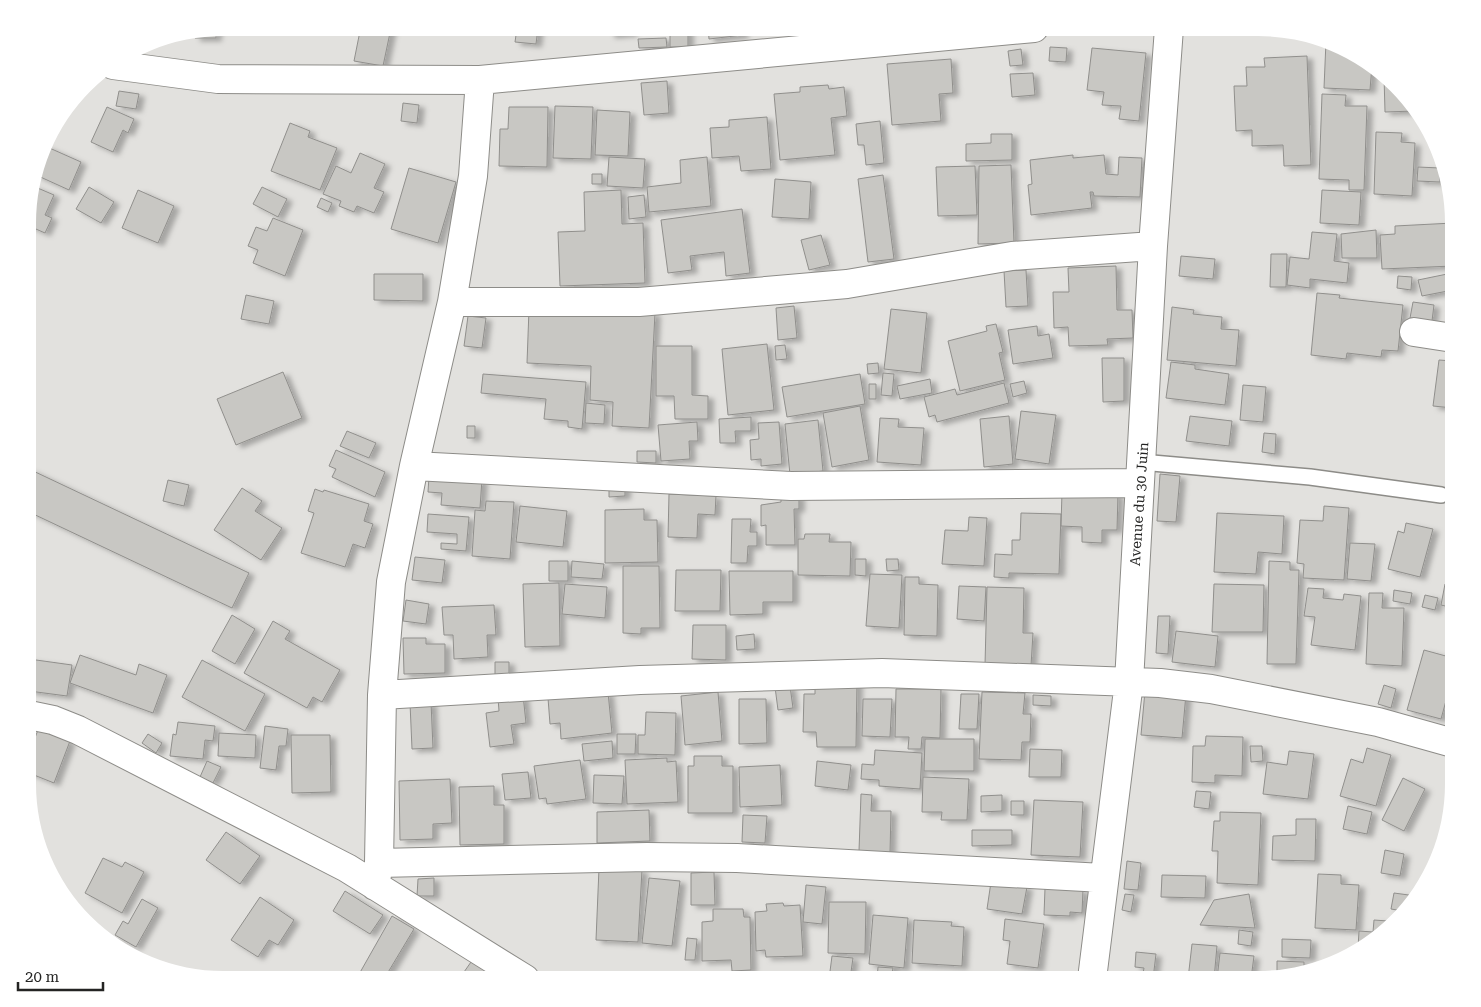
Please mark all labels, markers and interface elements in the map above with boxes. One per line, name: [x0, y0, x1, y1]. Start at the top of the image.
street label: Avenue du 30 Juin: [1127, 442, 1151, 566]
scale bar: [18, 960, 102, 992]
text: 20 m: [25, 968, 60, 986]

